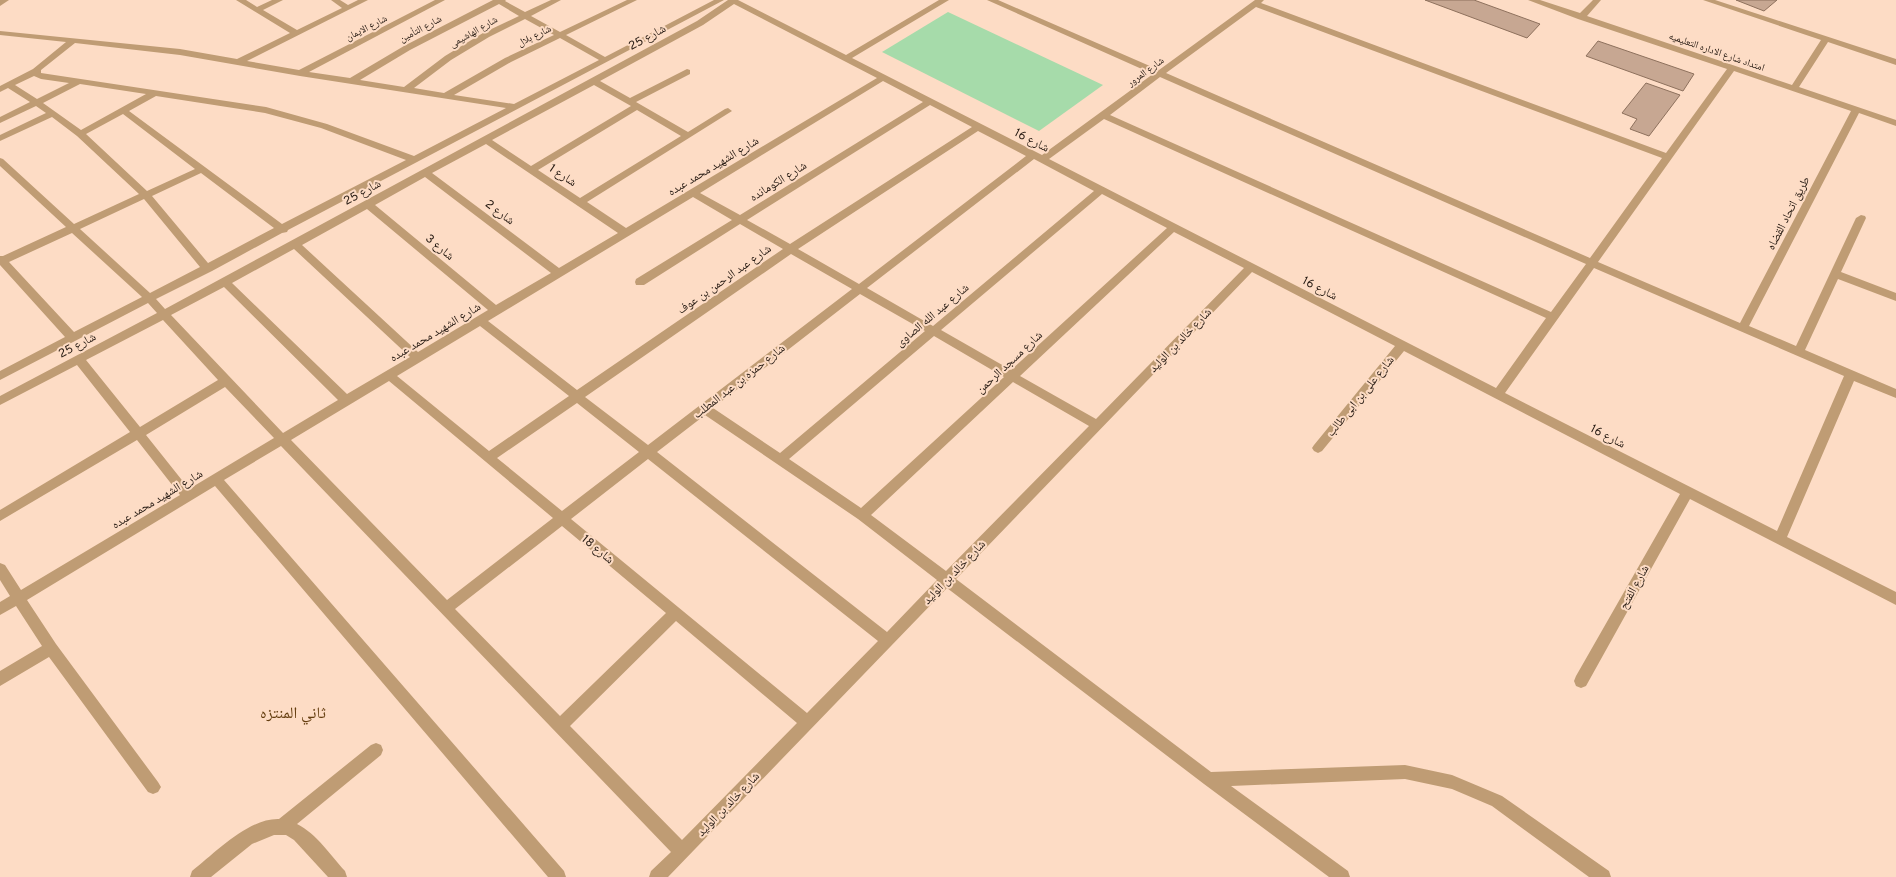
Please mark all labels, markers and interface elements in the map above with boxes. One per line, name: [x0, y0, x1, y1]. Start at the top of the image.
street label: شارع الايمان: [344, 12, 390, 44]
street label: شارع التأمين: [397, 12, 444, 46]
street label: شارع الهاشيمى: [447, 13, 500, 51]
street label: شارع 25: [626, 21, 669, 55]
street label: شارع بلال: [516, 22, 554, 50]
street label: امتداد شارع الاداره التعليميه: [1667, 30, 1766, 75]
street label: شارع المرور: [1124, 54, 1167, 91]
street label: شارع 16: [1011, 125, 1052, 157]
street label: شارع الشهيد محمد عبده: [665, 133, 762, 200]
street label: شارع الكومانده: [747, 158, 810, 206]
street label: شارع 1: [545, 161, 579, 191]
street label: طريق اتحاد القضاه: [1763, 174, 1814, 253]
street label: شارع 25: [341, 176, 384, 210]
street label: شارع 2: [481, 196, 517, 229]
street label: شارع 3: [422, 231, 457, 265]
street label: شارع عبد الرحمن بن عوف: [674, 241, 775, 318]
street label: شارع 16: [1299, 273, 1340, 305]
street label: شارع عبد الله الصاوى: [893, 280, 973, 351]
street label: شارع الشهيد محمد عبده: [387, 299, 484, 366]
street label: شارع خالد بن الوليد: [1146, 305, 1216, 376]
street label: شارع مسجد الرحمن: [973, 328, 1046, 398]
street label: شارع 25: [56, 329, 99, 362]
street label: شارع حمزه بن عبد المطلب: [690, 341, 789, 423]
street label: شارع على بن ابى طالب: [1323, 353, 1398, 440]
street label: شارع 16: [1587, 421, 1628, 453]
street label: شارع الشهيد محمد عبده: [109, 466, 206, 533]
street label: شارع 18: [578, 532, 617, 568]
street label: شارع خالد بن الوليد: [920, 537, 990, 608]
street label: شارع الفتح: [1616, 563, 1654, 612]
district label: ثاني المنتزه: [260, 704, 327, 725]
street label: شارع خالد بن الوليد: [694, 769, 764, 840]

